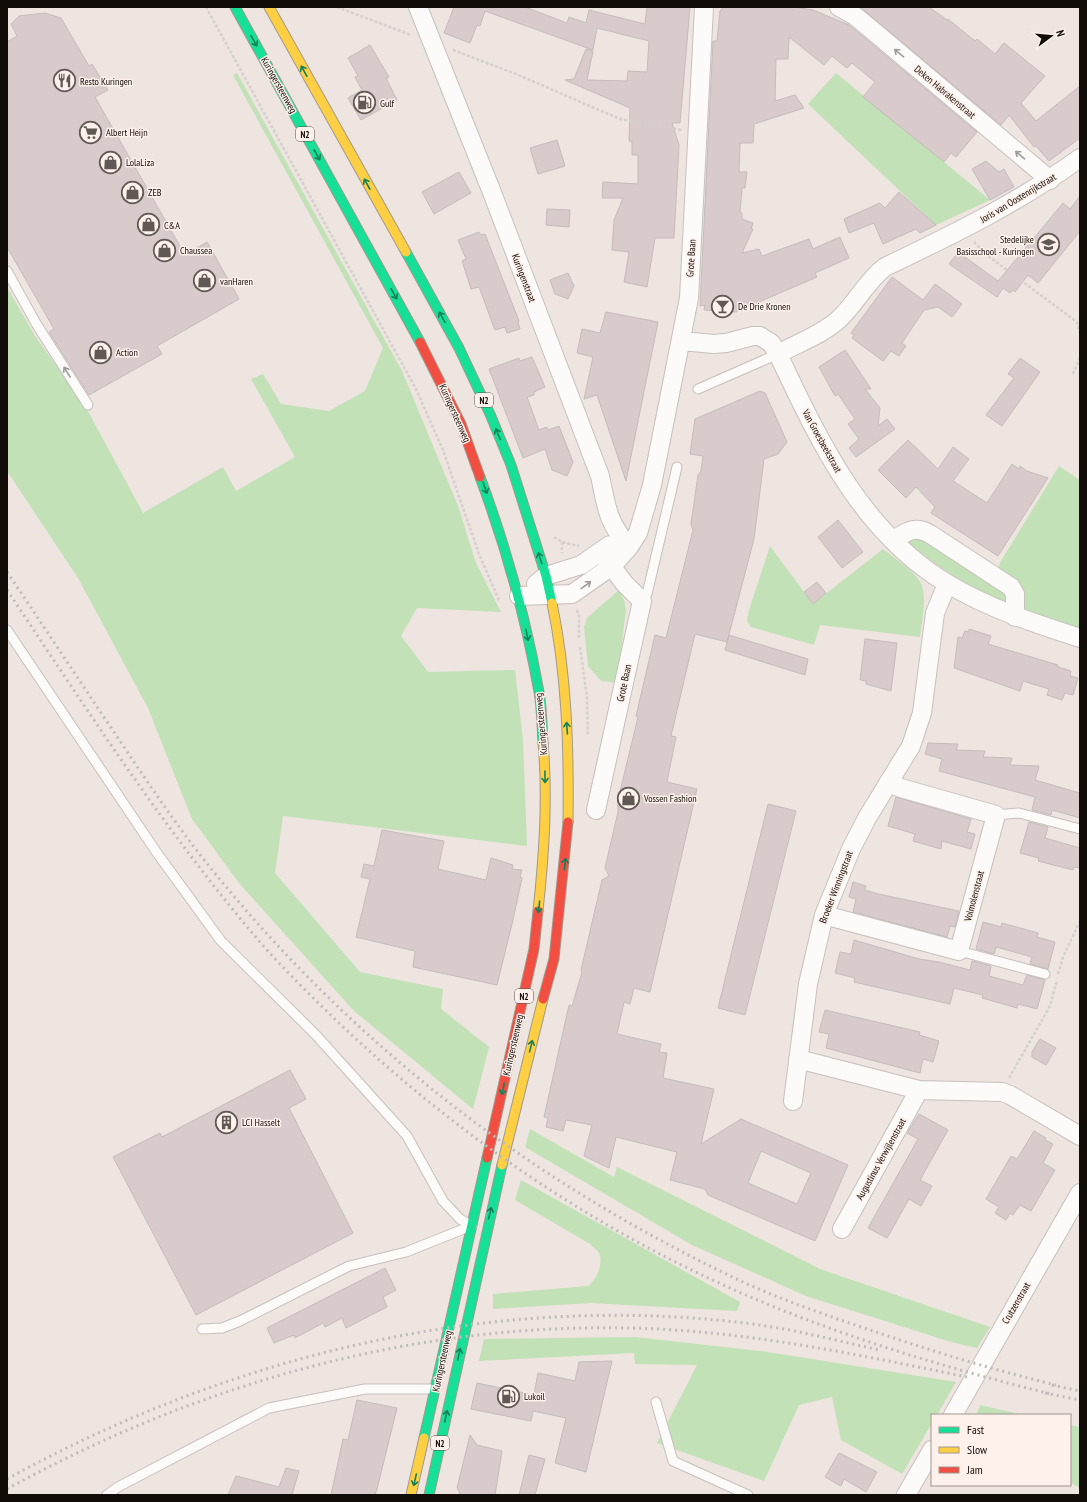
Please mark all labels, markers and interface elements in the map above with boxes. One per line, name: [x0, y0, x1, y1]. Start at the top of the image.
north arrow: [1031, 16, 1071, 56]
text: N: [1053, 28, 1068, 38]
one-way arrow: [251, 35, 259, 47]
one-way arrow: [894, 48, 905, 57]
street label: Kuringersteenweg: [258, 55, 300, 115]
street label: Deken Habrakenstraat: [912, 63, 979, 122]
one-way arrow: [300, 65, 308, 77]
restaurant icon: Resto Kuringen: [52, 68, 78, 94]
place label: Resto Kuringen: [80, 75, 132, 88]
fuel station icon: Gulf: [352, 90, 378, 116]
place label: Gulf: [380, 97, 395, 110]
supermarket icon: Albert Heijn: [77, 119, 103, 145]
place label: Albert Heijn: [106, 126, 148, 139]
road number: N2: [296, 127, 314, 141]
shop icon: LolaLiza: [98, 149, 124, 175]
one-way arrow: [314, 149, 322, 161]
one-way arrow: [1015, 150, 1026, 159]
place label: LolaLiza: [126, 156, 154, 169]
street label: Joris van Oostenrijkstraat: [977, 170, 1059, 226]
one-way arrow: [363, 178, 370, 190]
shop icon: ZEB: [119, 179, 145, 205]
place label: ZEB: [148, 186, 162, 199]
shop icon: C&A: [136, 212, 162, 238]
place label: C&A: [164, 219, 180, 232]
school or university icon: Stedelijke Basisschool - Kuringen: [1036, 232, 1062, 258]
place label: Stedelijke Basisschool - Kuringen: [956, 233, 1034, 258]
shop icon: Chaussea: [151, 237, 177, 263]
street label: Grote Baan: [683, 239, 699, 277]
place label: Chaussea: [180, 244, 212, 257]
street label: Kuringenstraat: [509, 252, 539, 304]
shop icon: vanHaren: [192, 268, 218, 294]
place label: vanHaren: [220, 275, 253, 288]
one-way arrow: [391, 288, 399, 300]
bar icon: De Drie Kronen: [709, 293, 735, 319]
place label: De Drie Kronen: [738, 300, 791, 313]
one-way arrow: [438, 312, 445, 324]
shop icon: Action: [88, 339, 114, 365]
place label: Action: [116, 346, 138, 359]
one-way arrow: [63, 367, 71, 378]
street label: Kuringersteenweg: [436, 382, 474, 444]
road number: N2: [475, 393, 493, 407]
street label: Van Groesbeekstraat: [799, 406, 845, 475]
one-way arrow: [494, 429, 502, 441]
one-way arrow: [482, 481, 490, 493]
one-way arrow: [535, 552, 543, 564]
one-way arrow: [580, 581, 591, 589]
one-way arrow: [523, 628, 531, 641]
street label: Grote Baan: [614, 663, 634, 703]
street label: Kuringersteenweg: [532, 692, 550, 756]
one-way arrow: [563, 722, 570, 735]
one-way arrow: [541, 770, 549, 783]
shop icon: Vossen Fashion: [615, 785, 641, 811]
place label: Vossen Fashion: [643, 792, 697, 805]
street label: Broeker Winningstraat: [816, 849, 856, 925]
one-way arrow: [561, 858, 569, 871]
street label: Volmolenstraat: [961, 869, 987, 924]
one-way arrow: [535, 900, 542, 913]
road number: N2: [515, 989, 533, 1003]
street label: Kuringersteenweg: [500, 1013, 526, 1077]
one-way arrow: [527, 1040, 535, 1053]
one-way arrow: [499, 1082, 506, 1095]
building icon: LCI Hasselt: [213, 1109, 239, 1135]
place label: LCI Hasselt: [242, 1116, 280, 1129]
street label: Augustinus Verwijlenstraat: [853, 1116, 909, 1202]
one-way arrow: [487, 1207, 495, 1220]
street label: Crutzenstraat: [999, 1280, 1033, 1326]
street label: Kuringersteenweg: [429, 1329, 455, 1393]
one-way arrow: [456, 1348, 464, 1361]
fuel station icon: Lukoil: [495, 1383, 521, 1409]
place label: Lukoil: [524, 1390, 546, 1403]
one-way arrow: [442, 1410, 450, 1423]
legend: [931, 1414, 1071, 1486]
text: Fast: [967, 1422, 985, 1437]
road number: N2: [431, 1436, 449, 1450]
text: Slow: [967, 1442, 988, 1457]
text: Jam: [966, 1462, 983, 1477]
one-way arrow: [410, 1473, 418, 1486]

